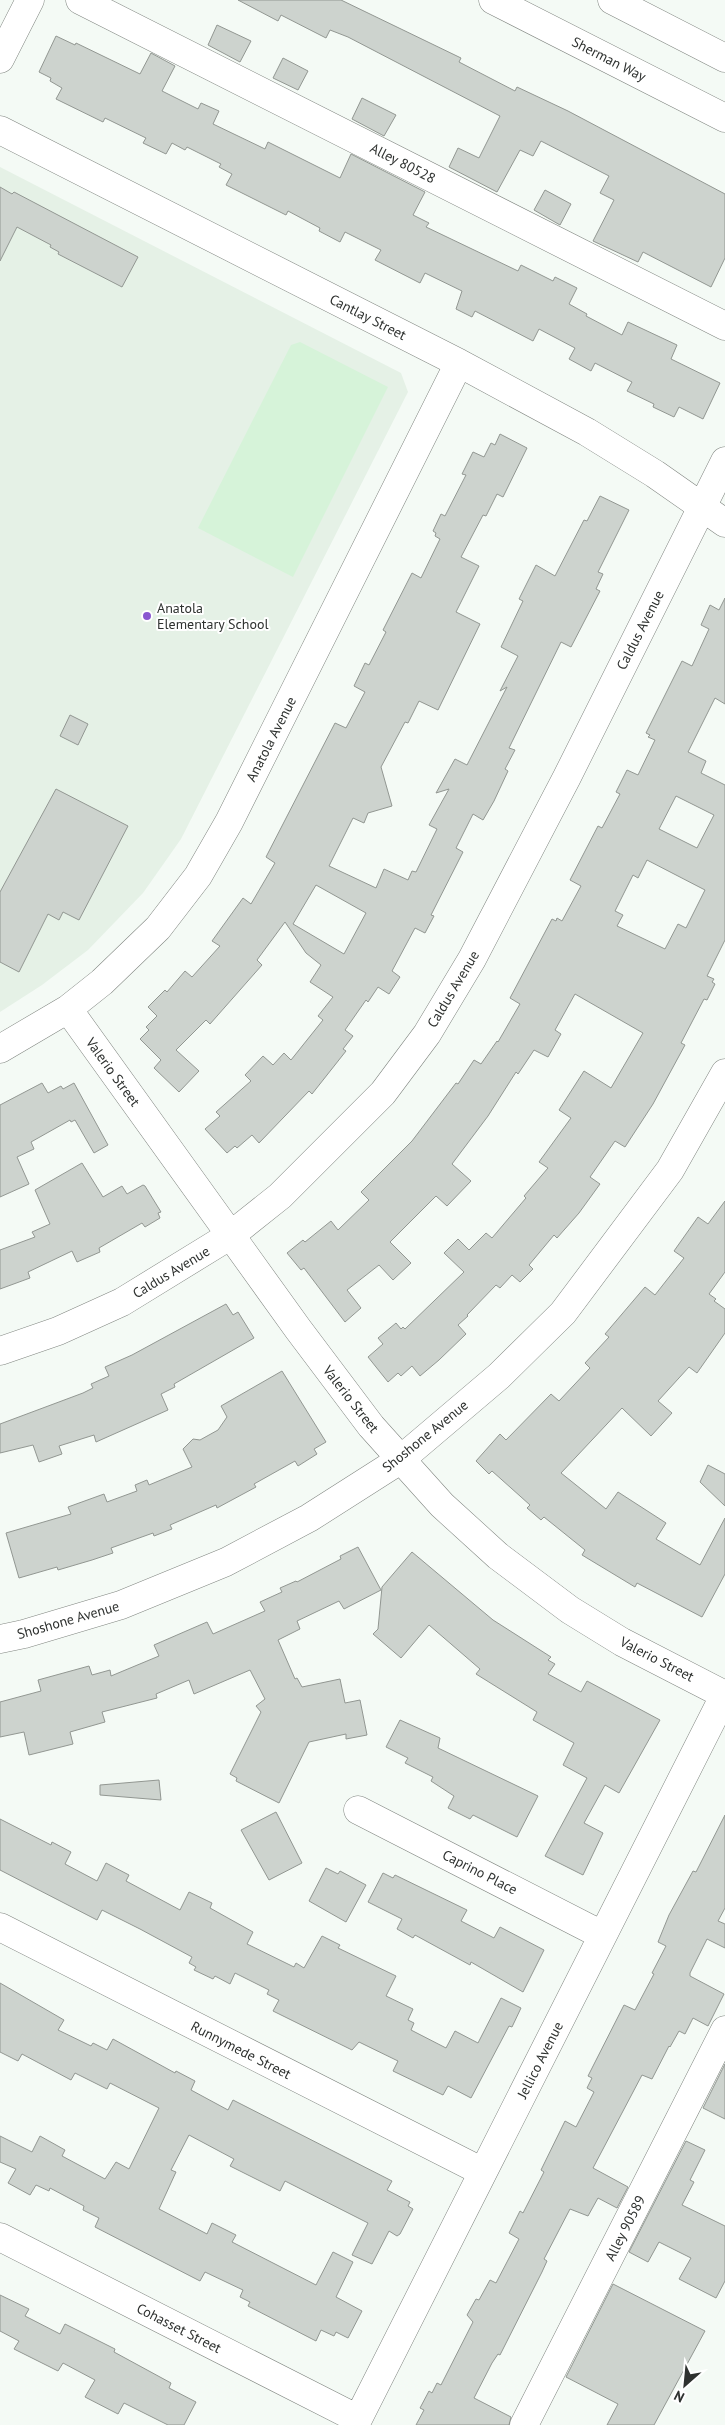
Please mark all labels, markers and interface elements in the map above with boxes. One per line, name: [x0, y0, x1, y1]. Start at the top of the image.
street label: Sherman Way: [569, 33, 650, 86]
street label: Alley 80528: [367, 139, 439, 187]
street label: Cantlay Street: [327, 290, 410, 344]
street label: Caldus Avenue: [612, 587, 668, 673]
place label: Anatola Elementary School: [157, 599, 269, 633]
marker: Anatola Elementary School: [141, 610, 153, 622]
street label: Anatola Avenue: [242, 694, 300, 784]
street label: Caldus Avenue: [423, 947, 483, 1031]
street label: Valerio Street: [81, 1033, 144, 1110]
street label: Caldus Avenue: [129, 1242, 213, 1302]
street label: Valerio Street: [318, 1361, 383, 1437]
street label: Shoshone Avenue: [378, 1396, 472, 1476]
street label: Shoshone Avenue: [15, 1597, 121, 1643]
street label: Valerio Street: [616, 1632, 697, 1685]
street label: Caprino Place: [440, 1845, 520, 1899]
street label: Runnymede Street: [188, 2017, 294, 2083]
street label: Jellico Avenue: [513, 2019, 567, 2102]
street label: Alley 90589: [601, 2192, 649, 2264]
street label: Cohasset Street: [134, 2299, 225, 2357]
north arrow: [660, 2360, 710, 2410]
text: N: [671, 2386, 687, 2407]

